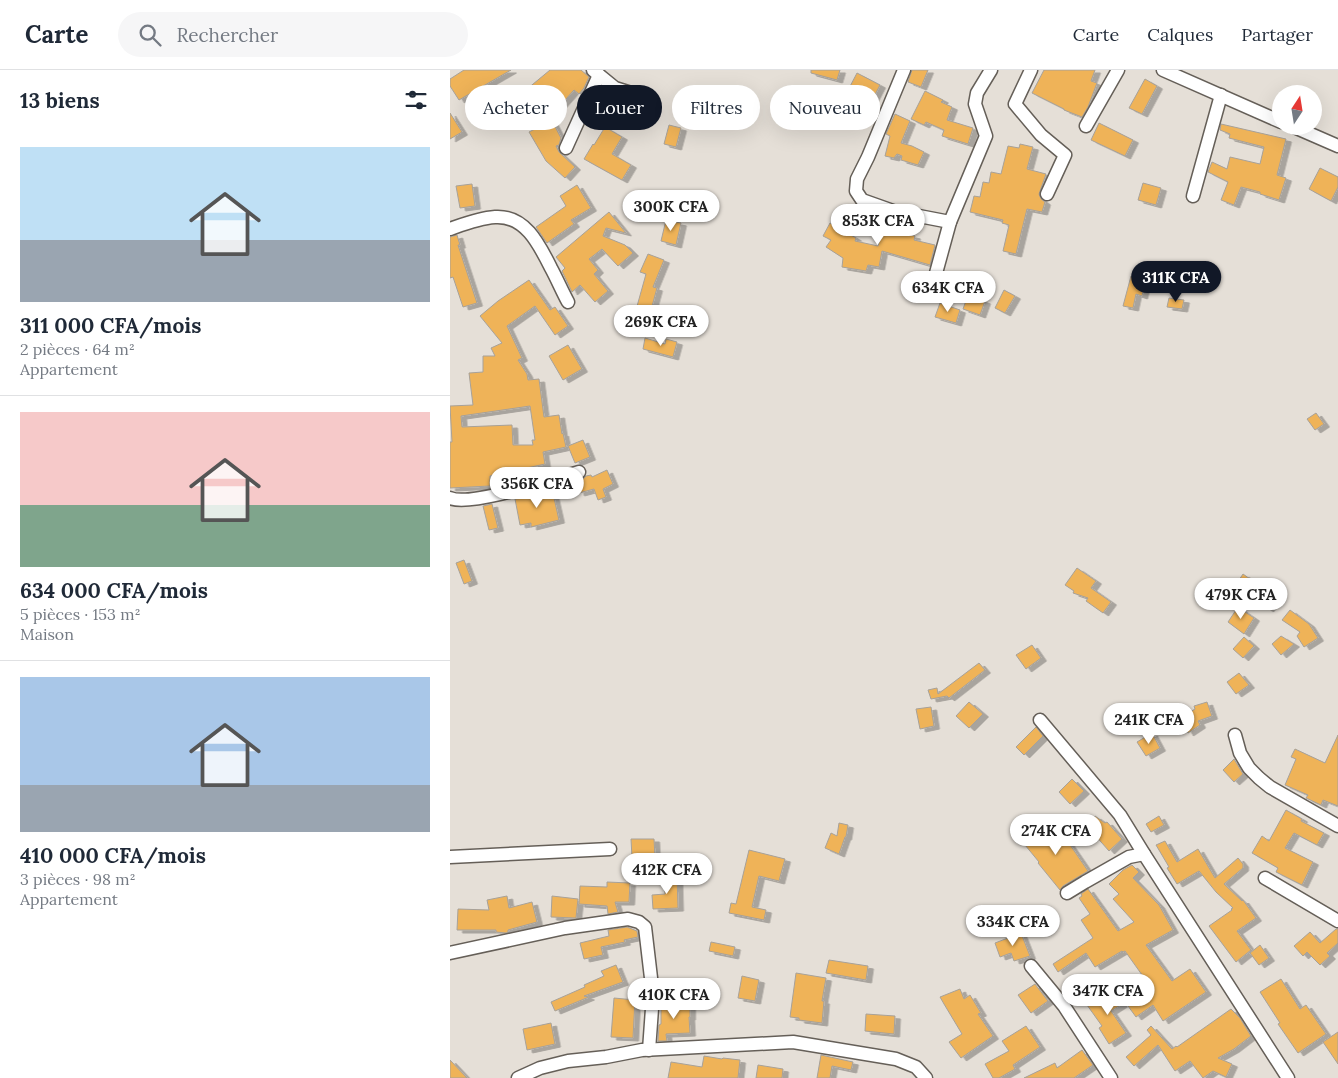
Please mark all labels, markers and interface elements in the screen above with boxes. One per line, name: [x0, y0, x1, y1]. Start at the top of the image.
search box: [118, 12, 468, 57]
text: Carte: [25, 19, 88, 50]
icon: search: [136, 21, 164, 49]
text: Rechercher: [176, 23, 278, 47]
text: Carte: [1073, 23, 1119, 46]
text: Calques: [1147, 23, 1213, 46]
text: Partager: [1241, 23, 1313, 46]
chip: Acheter: [465, 85, 567, 130]
chip: Louer: [577, 85, 662, 130]
chip: Filtres: [672, 85, 760, 130]
chip: Nouveau: [770, 85, 880, 130]
north arrow: [1272, 85, 1322, 135]
map controls: [1272, 85, 1322, 135]
icon: filters: [402, 86, 430, 114]
text: 13 biens: [20, 87, 100, 114]
icon: home: [180, 179, 270, 269]
pin: 300K CFA: [619, 190, 723, 232]
text: 300K CFA: [634, 196, 708, 216]
pin: 853K CFA: [826, 204, 930, 246]
text: 853K CFA: [842, 210, 914, 230]
pin: 311K CFA: [1124, 260, 1228, 303]
text: 311K CFA: [1142, 267, 1210, 287]
pin: 634K CFA: [896, 270, 1000, 313]
text: 634K CFA: [912, 277, 984, 297]
pin: 269K CFA: [609, 304, 713, 347]
text: 269K CFA: [625, 311, 697, 331]
text: 311 000 CFA/mois: [20, 312, 201, 339]
text: 2 pièces · 64 m²: [20, 339, 135, 359]
text: Appartement: [20, 359, 118, 379]
icon: home: [180, 445, 270, 535]
pin: 356K CFA: [485, 466, 589, 509]
text: 356K CFA: [501, 473, 573, 493]
text: 634 000 CFA/mois: [20, 577, 208, 604]
pin: 479K CFA: [1189, 578, 1293, 620]
text: 479K CFA: [1205, 584, 1277, 604]
text: 5 pièces · 153 m²: [20, 604, 141, 624]
text: Maison: [20, 624, 74, 644]
pin: 241K CFA: [1097, 702, 1201, 745]
text: 241K CFA: [1114, 709, 1184, 729]
icon: home: [180, 710, 270, 800]
pin: 274K CFA: [1004, 814, 1108, 856]
text: 274K CFA: [1021, 820, 1091, 840]
text: 410 000 CFA/mois: [20, 842, 206, 869]
pin: 412K CFA: [615, 852, 719, 895]
text: 412K CFA: [632, 859, 702, 879]
text: 3 pièces · 98 m²: [20, 869, 136, 889]
text: Appartement: [20, 889, 118, 909]
pin: 334K CFA: [961, 904, 1065, 947]
text: 334K CFA: [977, 911, 1049, 931]
pin: 347K CFA: [1056, 974, 1160, 1016]
pin: 410K CFA: [622, 978, 726, 1020]
text: 347K CFA: [1073, 980, 1143, 1000]
text: 410K CFA: [638, 984, 710, 1004]

